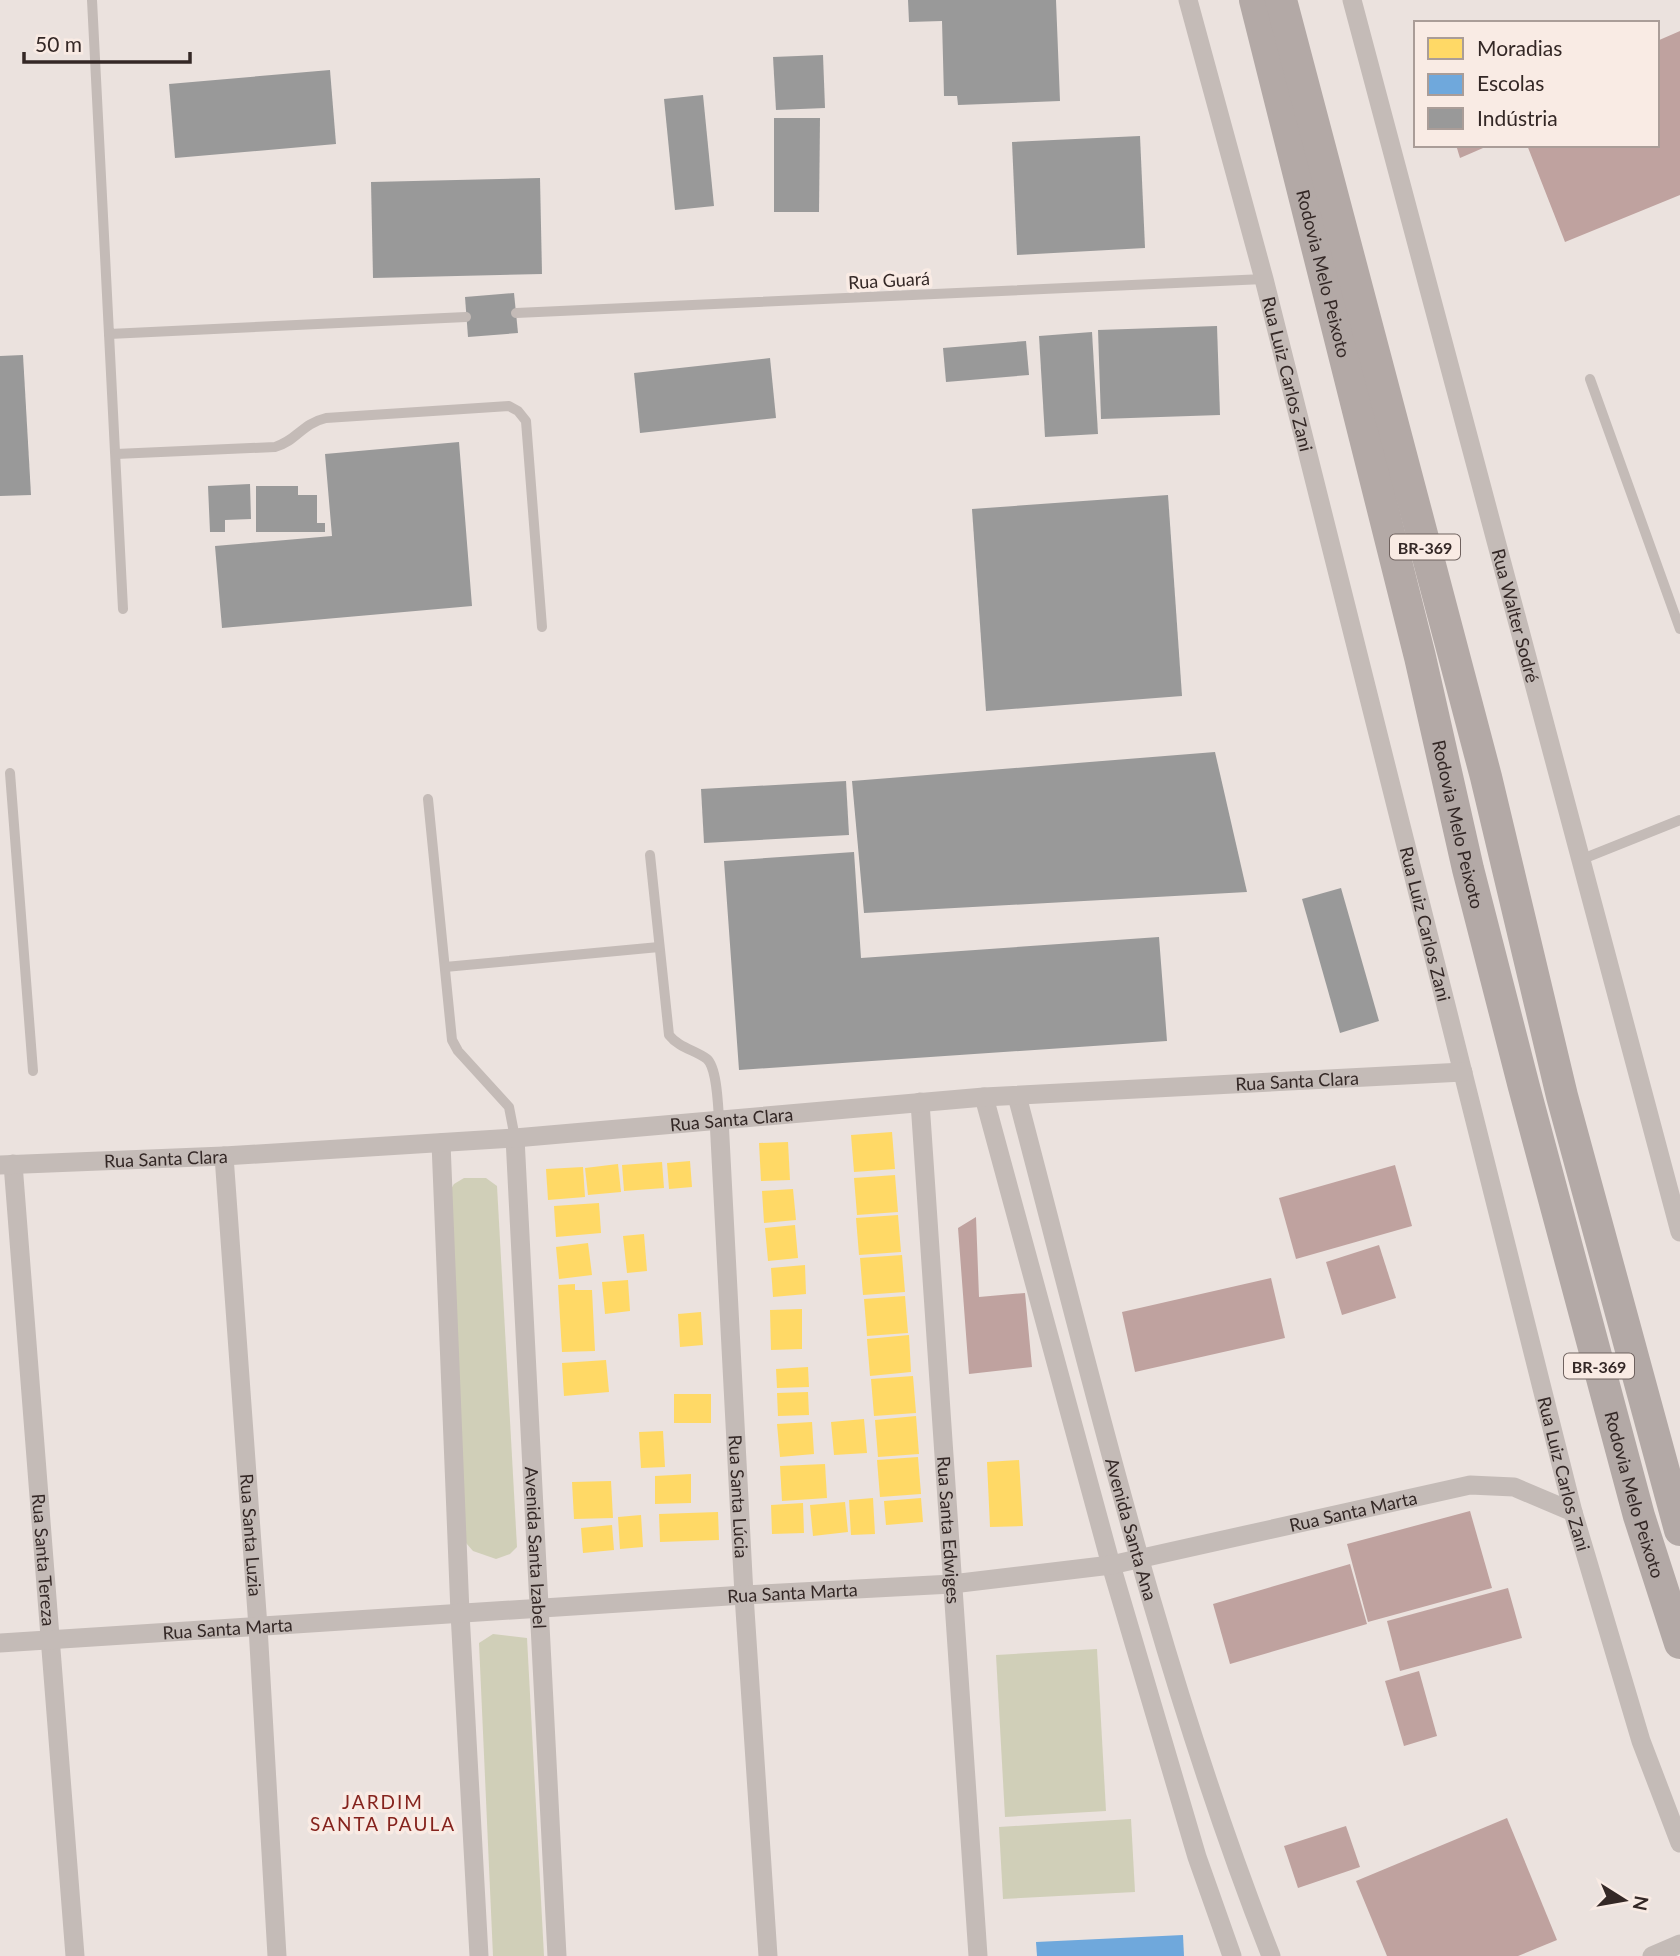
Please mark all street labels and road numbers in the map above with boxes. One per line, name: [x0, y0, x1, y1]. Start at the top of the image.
street label: Rodovia Melo Peixoto: [1292, 187, 1355, 360]
street label: Rua Guará: [848, 267, 930, 293]
street label: Rua Luiz Carlos Zani: [1258, 294, 1318, 454]
road number: BR-369: [1390, 534, 1460, 560]
street label: Rua Walter Sodré: [1488, 546, 1544, 685]
street label: Rodovia Melo Peixoto: [1428, 738, 1489, 911]
street label: Rua Luiz Carlos Zani: [1396, 844, 1456, 1004]
street label: Rua Santa Clara: [1235, 1066, 1359, 1095]
street label: Rua Santa Clara: [669, 1103, 794, 1135]
street label: Rua Santa Clara: [104, 1145, 228, 1172]
road number: BR-369: [1564, 1354, 1634, 1378]
street label: Rua Luiz Carlos Zani: [1533, 1394, 1595, 1554]
street label: Rodovia Melo Peixoto: [1600, 1409, 1669, 1581]
street label: Rua Santa Lúcia: [725, 1434, 753, 1559]
street label: Rua Santa Edwiges: [933, 1455, 965, 1605]
street label: Avenida Santa Ana: [1101, 1455, 1162, 1603]
street label: Avenida Santa Izabel: [521, 1466, 551, 1629]
street label: Rua Santa Luzia: [236, 1473, 267, 1597]
street label: Rua Santa Marta: [1287, 1486, 1419, 1536]
street label: Rua Santa Tereza: [28, 1492, 60, 1627]
street label: Rua Santa Marta: [727, 1578, 858, 1607]
street label: Rua Santa Marta: [162, 1613, 293, 1643]

